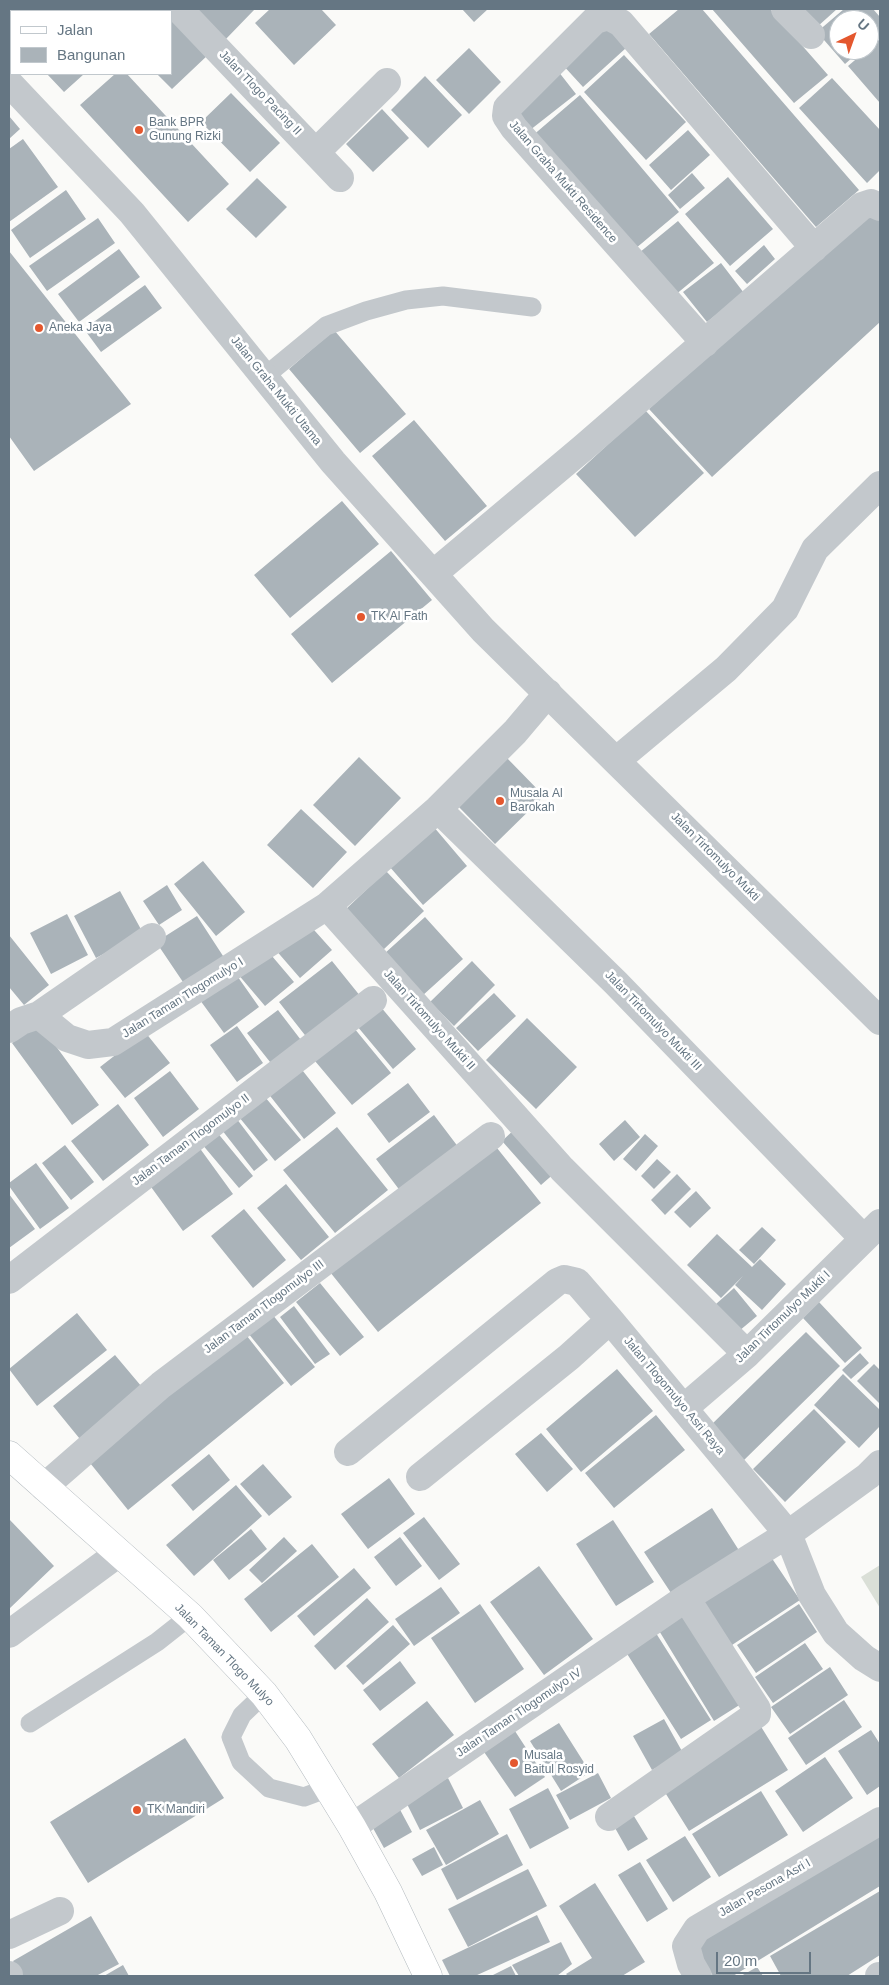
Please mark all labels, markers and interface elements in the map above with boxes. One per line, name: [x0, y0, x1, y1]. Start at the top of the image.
legend: [10, 10, 172, 75]
north arrow: [829, 10, 879, 60]
text: U: [854, 15, 872, 34]
text: Jalan: [57, 21, 93, 38]
text: Bangunan: [57, 46, 125, 63]
street label: Jalan Tlogo Pacing II: [216, 48, 304, 138]
place label: Bank BPR Gunung Rizki: [149, 116, 221, 144]
street label: Jalan Graha Mukti Residence: [506, 118, 620, 246]
marker: Bank BPR Gunung Rizki: [133, 124, 145, 136]
place label: Aneka Jaya: [49, 321, 112, 335]
marker: Aneka Jaya: [33, 322, 45, 334]
street label: Jalan Graha Mukti Utama: [228, 334, 324, 448]
place label: TK Al Fath: [371, 610, 428, 624]
marker: TK Al Fath: [355, 611, 367, 623]
place label: Musala Al Barokah: [510, 787, 563, 815]
marker: Musala Al Barokah: [494, 795, 506, 807]
street label: Jalan Tirtomulyo Mukti: [668, 810, 762, 904]
street label: Jalan Taman Tlogomulyo I: [120, 955, 246, 1041]
street label: Jalan Tirtomulyo Mukti II: [380, 967, 478, 1073]
street label: Jalan Tirtomulyo Mukti III: [602, 968, 704, 1074]
street label: Jalan Taman Tlogomulyo II: [129, 1091, 253, 1189]
street label: Jalan Taman Tlogomulyo III: [201, 1257, 327, 1357]
street label: Jalan Tirtomulyo Mukti I: [733, 1268, 833, 1366]
street label: Jalan Tlogomulyo Asri Raya: [620, 1334, 728, 1458]
street label: Jalan Taman Tlogo Mulyo: [171, 1601, 277, 1709]
street label: Jalan Taman Tlogomulyo IV: [454, 1666, 584, 1760]
place label: Musala Baitul Rosyid: [524, 1749, 594, 1777]
marker: Musala Baitul Rosyid: [508, 1757, 520, 1769]
place label: TK Mandiri: [147, 1803, 205, 1817]
marker: TK Mandiri: [131, 1804, 143, 1816]
street label: Jalan Pesona Asri I: [717, 1856, 813, 1920]
scale bar: [719, 1942, 814, 1974]
text: 20 m: [724, 1952, 757, 1969]

